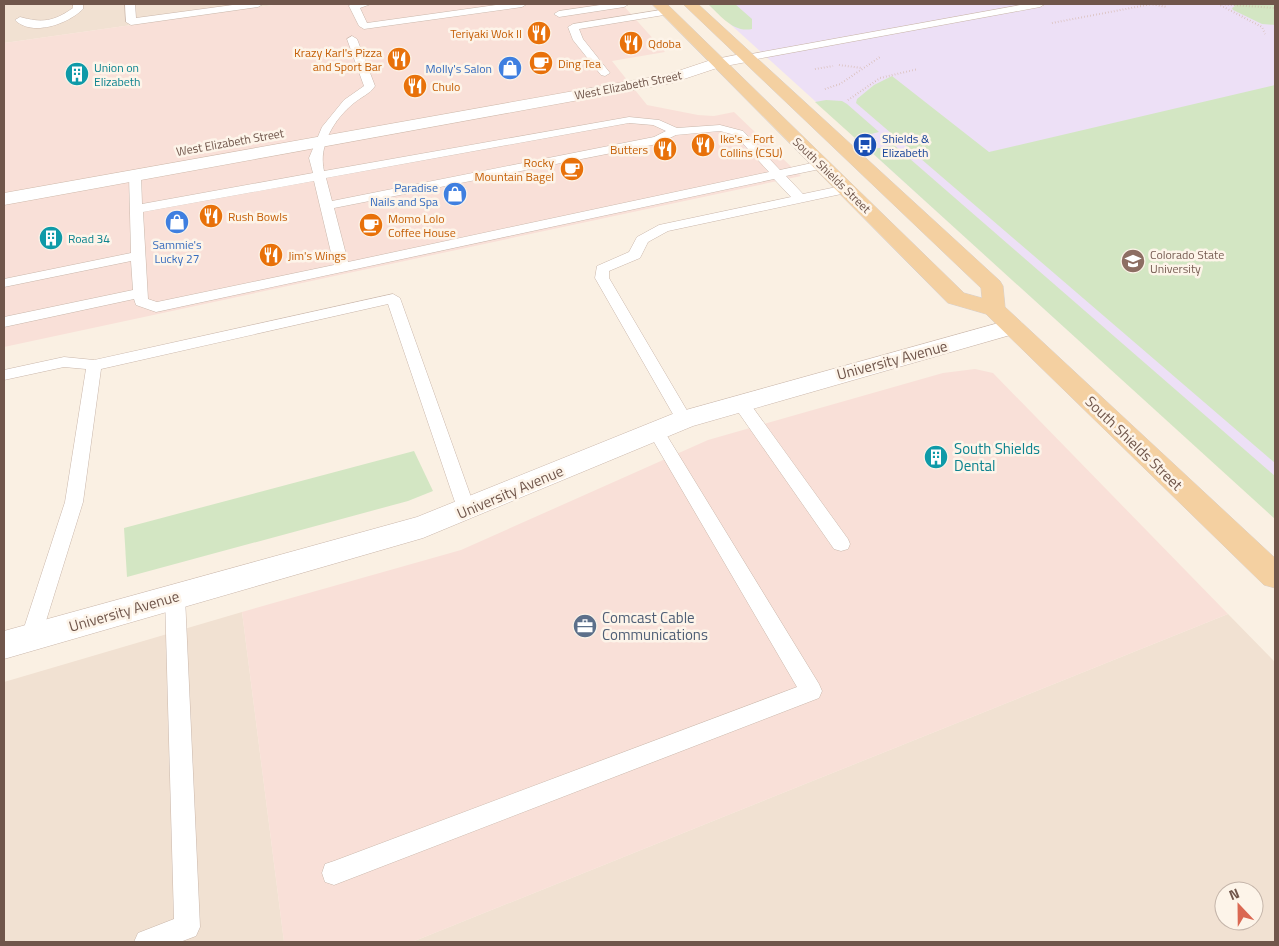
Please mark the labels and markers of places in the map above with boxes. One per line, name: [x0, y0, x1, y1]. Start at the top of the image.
restaurant icon: Teriyaki Wok II: [526, 20, 552, 46]
place label: Teriyaki Wok II: [450, 24, 522, 43]
restaurant icon: Qdoba: [618, 30, 644, 56]
place label: Qdoba: [648, 34, 681, 53]
place label: Krazy Karl's Pizza and Sport Bar: [294, 43, 382, 76]
restaurant icon: Krazy Karl's Pizza and Sport Bar: [386, 46, 412, 72]
cafe icon: Ding Tea: [528, 50, 554, 76]
place label: Ding Tea: [558, 54, 601, 73]
shop icon: Molly's Salon: [497, 55, 523, 81]
place label: Union on Elizabeth: [94, 58, 141, 91]
place label: Molly's Salon: [426, 59, 492, 78]
building icon: Union on Elizabeth: [64, 61, 90, 87]
restaurant icon: Chulo: [402, 73, 428, 99]
place label: Chulo: [432, 77, 460, 96]
place label: Ike's - Fort Collins (CSU): [720, 129, 783, 162]
place label: Shields & Elizabeth: [882, 129, 930, 162]
restaurant icon: Ike's - Fort Collins (CSU): [690, 132, 716, 158]
bus stop icon: Shields & Elizabeth: [852, 132, 878, 158]
restaurant icon: Butters: [652, 136, 678, 162]
place label: Butters: [610, 140, 648, 159]
place label: Rocky Mountain Bagel: [475, 153, 554, 186]
cafe icon: Rocky Mountain Bagel: [559, 156, 585, 182]
place label: Paradise Nails and Spa: [370, 178, 438, 211]
shop icon: Paradise Nails and Spa: [442, 181, 468, 207]
restaurant icon: Rush Bowls: [198, 203, 224, 229]
place label: Rush Bowls: [228, 207, 288, 226]
shop icon: Sammie's Lucky 27: [164, 209, 190, 235]
place label: Momo Lolo Coffee House: [388, 209, 456, 242]
cafe icon: Momo Lolo Coffee House: [358, 212, 384, 238]
building icon: Road 34: [38, 225, 64, 251]
place label: Road 34: [68, 229, 110, 248]
place label: Sammie's Lucky 27: [152, 235, 202, 268]
restaurant icon: Jim's Wings: [258, 242, 284, 268]
place label: Colorado State University: [1150, 245, 1224, 278]
place label: Jim's Wings: [288, 246, 347, 265]
school or university icon: Colorado State University: [1120, 248, 1146, 274]
place label: South Shields Dental: [954, 437, 1040, 477]
building icon: South Shields Dental: [923, 444, 949, 470]
place label: Comcast Cable Communications: [602, 606, 708, 646]
office icon: Comcast Cable Communications: [572, 613, 598, 639]

